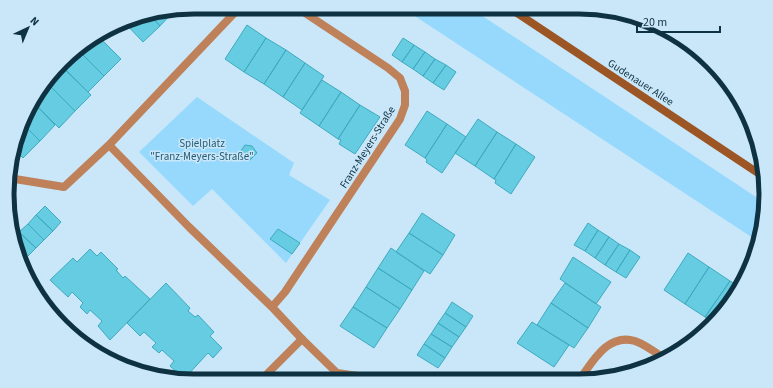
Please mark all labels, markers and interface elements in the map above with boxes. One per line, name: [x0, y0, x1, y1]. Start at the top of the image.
north arrow: [8, 8, 48, 48]
scale bar: [637, 8, 720, 34]
text: N: [27, 13, 42, 29]
text: 20 m: [643, 14, 667, 31]
street label: Gudenauer Allee: [605, 55, 677, 110]
street label: Franz-Meyers-Straße: [336, 103, 399, 191]
park label: Spielplatz "Franz-Meyers-Straße": [150, 136, 254, 164]

